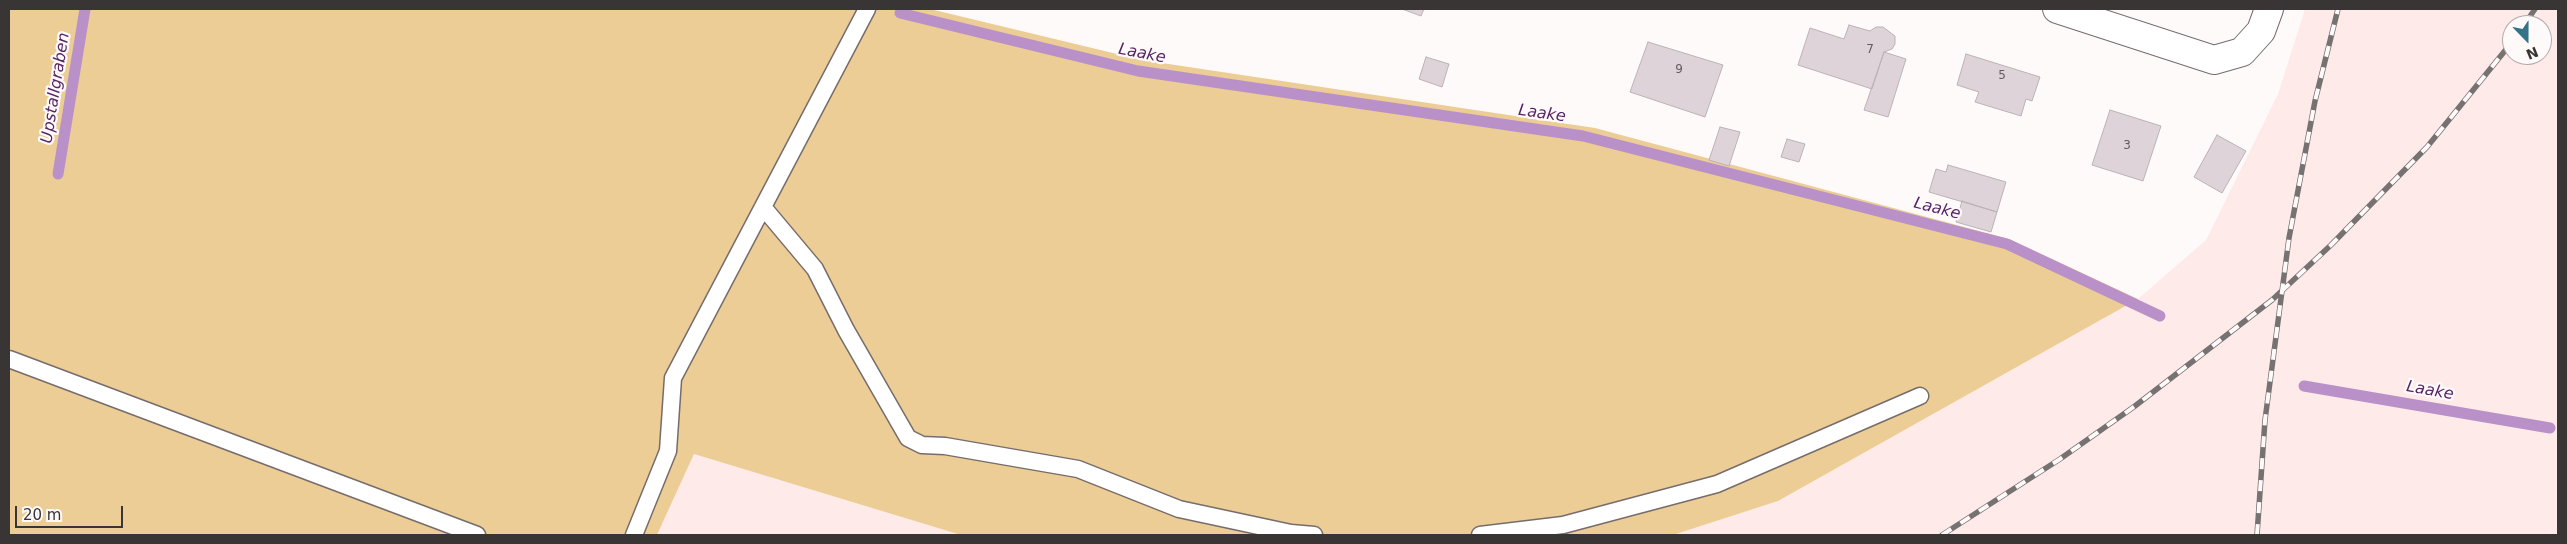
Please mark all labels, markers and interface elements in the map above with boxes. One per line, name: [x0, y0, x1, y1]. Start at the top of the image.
north arrow: [2502, 15, 2552, 65]
water label: Upstallgraben: [38, 31, 74, 145]
water label: Laake: [1117, 40, 1167, 68]
house number: 7: [1866, 43, 1874, 57]
text: N: [2524, 43, 2541, 63]
house number: 9: [1675, 63, 1683, 77]
house number: 5: [1998, 69, 2006, 83]
water label: Laake: [1517, 101, 1567, 127]
house number: 3: [2123, 139, 2131, 153]
water label: Laake: [1912, 194, 1962, 224]
water label: Laake: [2405, 377, 2455, 405]
scale bar: [18, 496, 125, 528]
text: 20 m: [23, 506, 61, 524]

